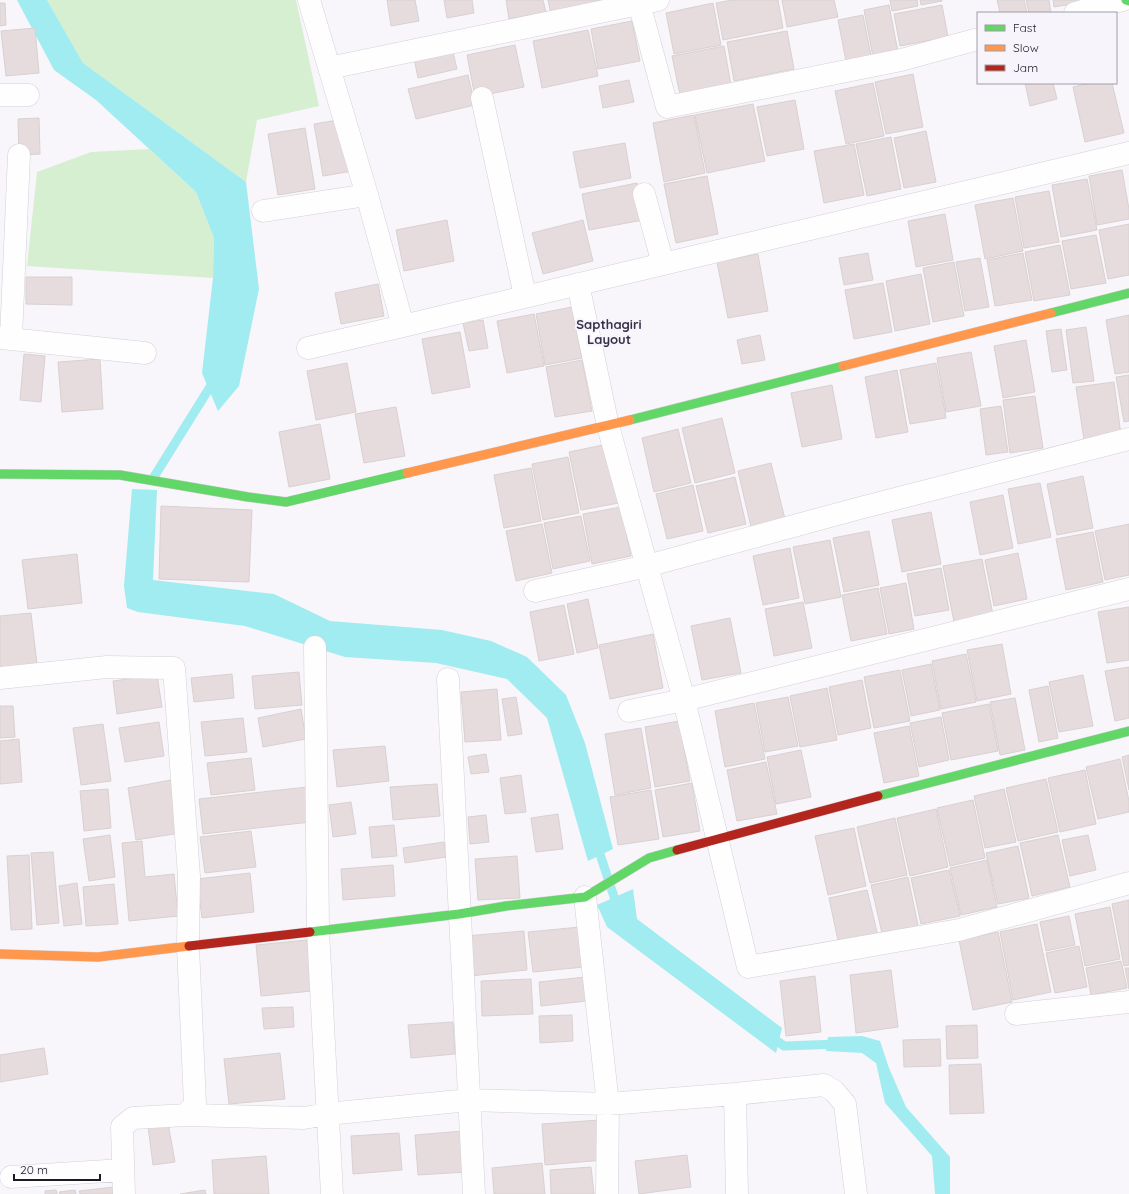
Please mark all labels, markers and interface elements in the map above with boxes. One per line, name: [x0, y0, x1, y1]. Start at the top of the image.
legend: [977, 12, 1117, 84]
text: Fast: [1013, 20, 1037, 35]
text: Slow: [1013, 40, 1039, 55]
text: Jam: [1013, 60, 1038, 75]
district label: Sapthagiri Layout: [576, 316, 642, 347]
scale bar: [14, 1156, 100, 1182]
text: 20 m: [20, 1162, 48, 1177]

